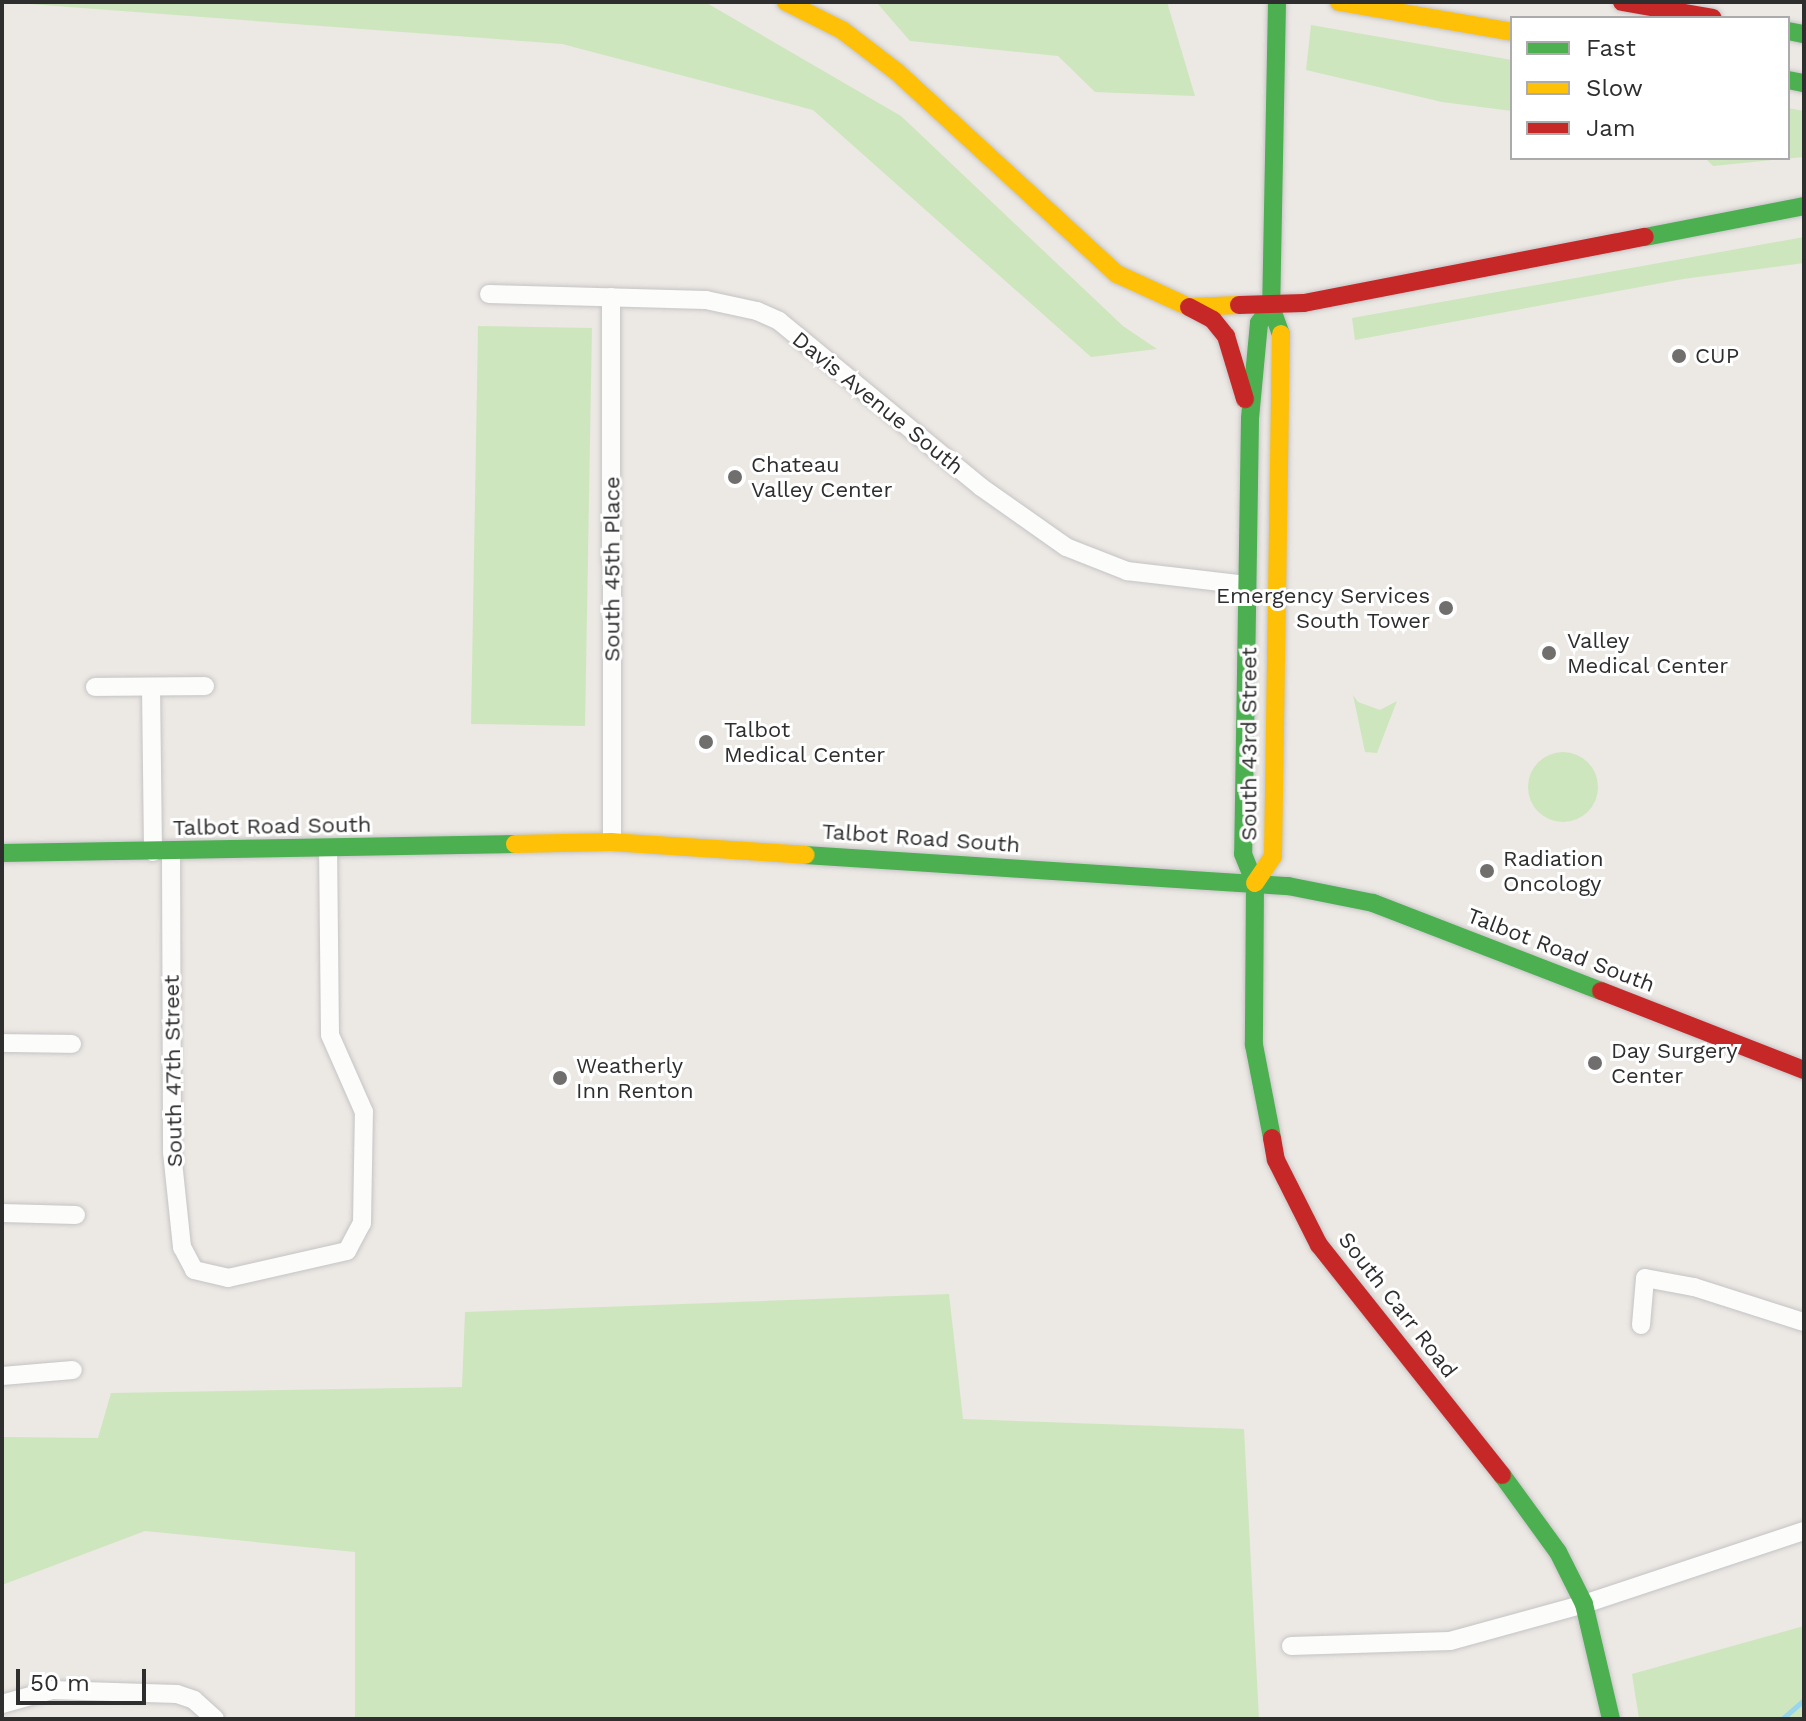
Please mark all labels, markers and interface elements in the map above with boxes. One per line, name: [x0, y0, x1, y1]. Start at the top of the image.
legend: [1510, 16, 1790, 160]
text: Fast: [1586, 34, 1636, 62]
text: Slow: [1586, 74, 1643, 102]
text: Jam: [1586, 114, 1636, 142]
street label: Davis Avenue South: [787, 326, 969, 480]
place label: CUP: [1695, 343, 1739, 369]
marker: CUP: [1670, 347, 1688, 365]
place label: Chateau Valley Center: [751, 451, 893, 502]
marker: Chateau Valley Center: [726, 468, 744, 486]
street label: South 45th Place: [599, 476, 625, 662]
place label: Emergency Services South Tower: [1215, 582, 1430, 634]
marker: Emergency Services South Tower: [1437, 599, 1455, 617]
place label: Valley Medical Center: [1567, 627, 1729, 678]
marker: Valley Medical Center: [1538, 642, 1560, 664]
street label: South 43rd Street: [1236, 647, 1262, 841]
place label: Talbot Medical Center: [724, 716, 886, 768]
marker: Talbot Medical Center: [695, 731, 717, 753]
street label: Talbot Road South: [172, 811, 372, 841]
street label: Talbot Road South: [821, 818, 1021, 858]
place label: Radiation Oncology: [1503, 845, 1604, 896]
marker: Radiation Oncology: [1478, 862, 1496, 880]
street label: Talbot Road South: [1464, 902, 1658, 998]
street label: South 47th Street: [158, 975, 188, 1167]
place label: Day Surgery Center: [1611, 1037, 1738, 1088]
place label: Weatherly Inn Renton: [576, 1052, 694, 1104]
marker: Day Surgery Center: [1586, 1054, 1604, 1072]
marker: Weatherly Inn Renton: [551, 1069, 569, 1087]
street label: South Carr Road: [1333, 1227, 1463, 1383]
scale bar: [20, 1653, 150, 1703]
text: 50 m: [30, 1669, 90, 1697]

